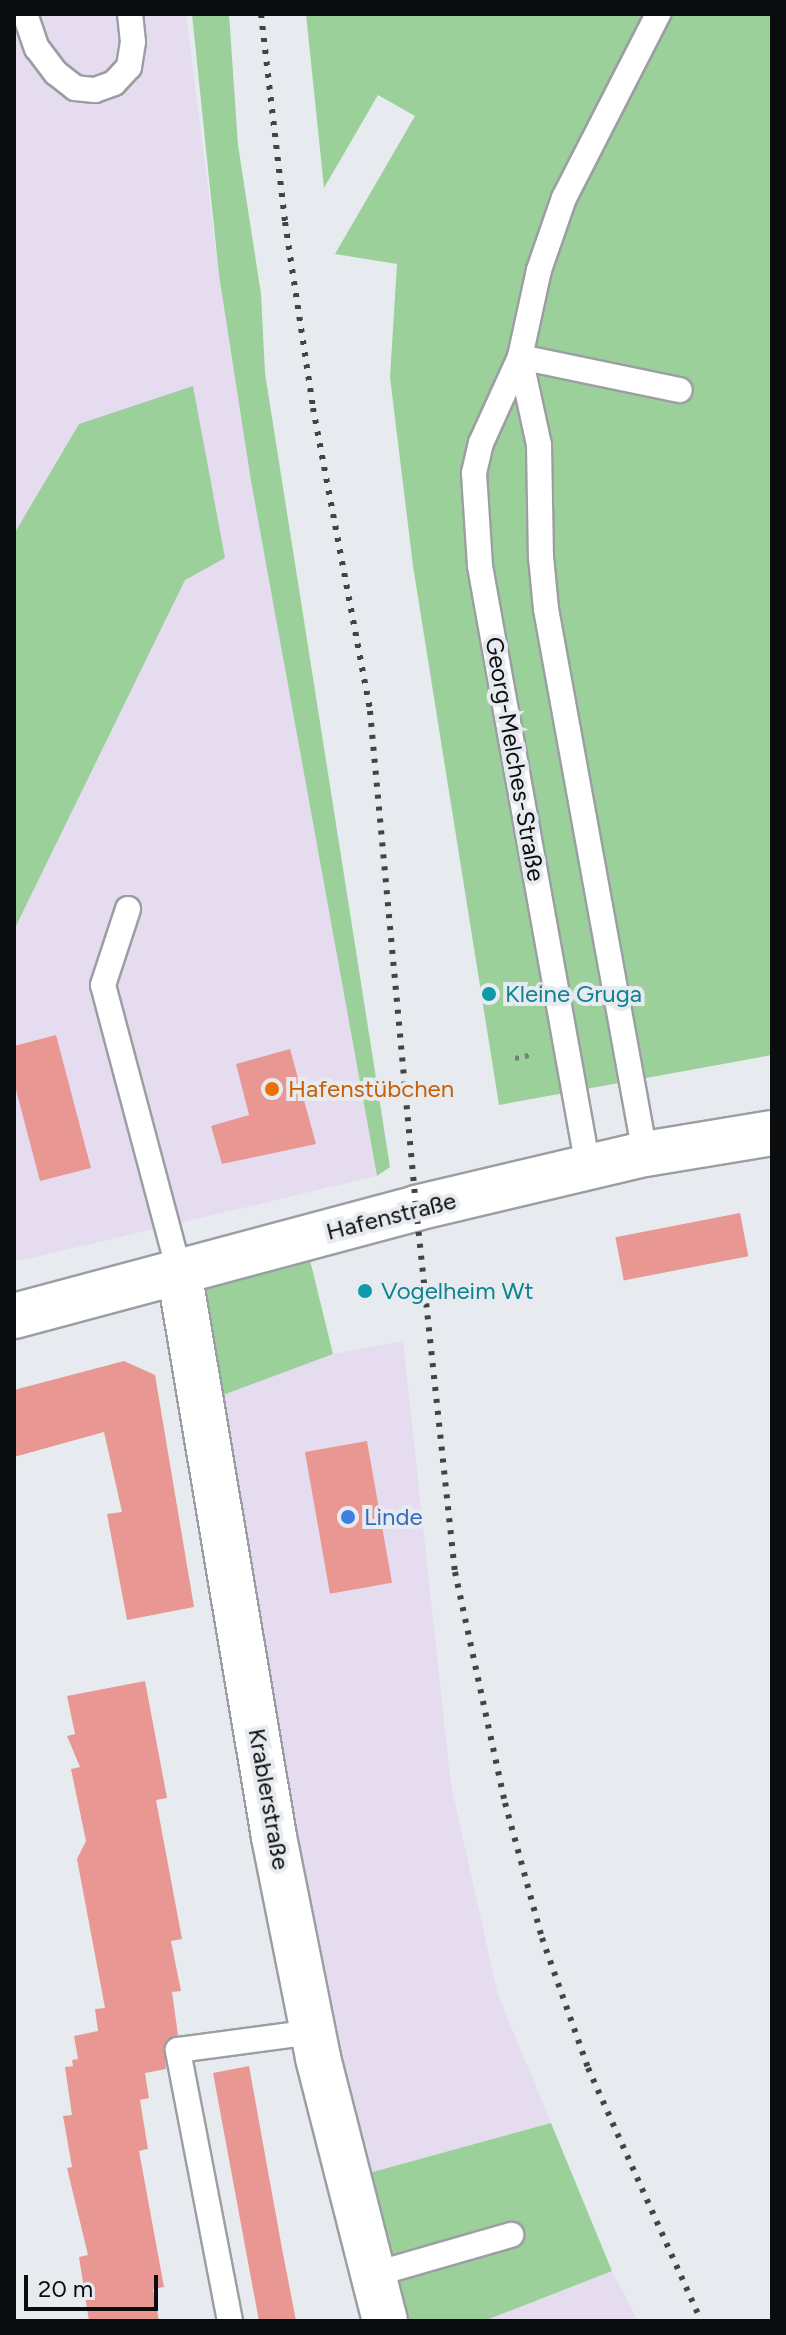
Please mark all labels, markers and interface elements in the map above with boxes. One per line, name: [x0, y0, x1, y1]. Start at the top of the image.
street label: Georg-Melches-Straße: [479, 635, 551, 883]
place label: Kleine Gruga: [505, 980, 642, 1008]
marker: Kleine Gruga: [480, 985, 498, 1003]
place label: Hafenstübchen: [288, 1075, 454, 1103]
marker: Hafenstübchen: [263, 1080, 281, 1098]
street label: Hafenstraße: [323, 1186, 459, 1246]
place label: Vogelheim Wt: [381, 1277, 534, 1305]
marker: Vogelheim Wt: [356, 1282, 374, 1300]
place label: Linde: [364, 1503, 423, 1531]
marker: Linde: [339, 1508, 357, 1526]
street label: Krablerstraße: [242, 1726, 296, 1872]
scale bar: [28, 2259, 162, 2309]
text: 20 m: [38, 2274, 93, 2303]

